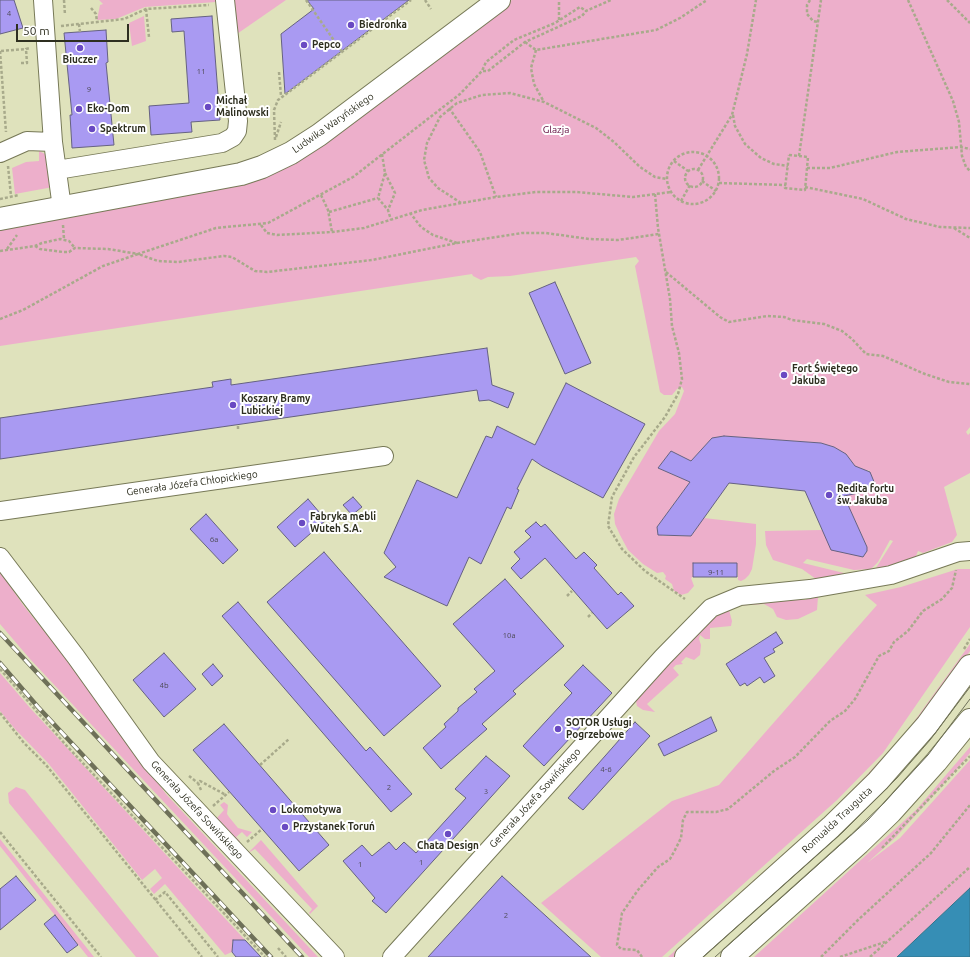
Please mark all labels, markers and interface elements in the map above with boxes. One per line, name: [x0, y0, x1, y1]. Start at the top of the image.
house number: 4: [7, 8, 11, 18]
scale bar: [18, 16, 131, 42]
place label: Biedronka: [359, 19, 407, 31]
marker: Biedronka: [346, 20, 356, 30]
text: 50 m: [23, 24, 50, 37]
place label: Pepco: [312, 39, 341, 51]
marker: Pepco: [299, 40, 309, 50]
marker: Biuczer: [75, 43, 85, 53]
place label: Biuczer: [63, 54, 97, 66]
house number: 11: [196, 66, 206, 76]
house number: 9: [87, 84, 91, 94]
street label: Ludwika Waryńskiego: [290, 90, 376, 156]
place label: Michał Malinowski: [216, 95, 269, 118]
marker: Michał Malinowski: [203, 102, 213, 112]
place label: Eko-Dom: [87, 103, 130, 115]
marker: Eko-Dom: [74, 104, 84, 114]
place label: Spektrum: [100, 123, 146, 135]
marker: Spektrum: [87, 124, 97, 134]
park label: Glazja: [543, 124, 569, 136]
place label: Fort Świętego Jakuba: [792, 363, 858, 386]
marker: Fort Świętego Jakuba: [779, 370, 789, 380]
place label: Koszary Bramy Lubickiej: [241, 393, 310, 416]
marker: Koszary Bramy Lubickiej: [228, 400, 238, 410]
street label: Generała Józefa Chłopickiego: [126, 468, 258, 498]
place label: Redita fortu św. Jakuba: [837, 483, 894, 506]
marker: Redita fortu św. Jakuba: [824, 490, 834, 500]
place label: Fabryka mebli Wuteh S.A.: [310, 511, 376, 534]
marker: Fabryka mebli Wuteh S.A.: [297, 518, 307, 528]
house number: 6a: [210, 534, 218, 544]
house number: 9-11: [708, 567, 724, 577]
house number: 10a: [502, 630, 516, 640]
house number: 4b: [159, 680, 169, 690]
place label: SOTOR Usługi Pogrzebowe: [566, 717, 632, 740]
marker: SOTOR Usługi Pogrzebowe: [553, 724, 563, 734]
street label: Generała Józefa Sowińskiego: [487, 746, 583, 850]
street label: Generała Józefa Sowińskiego: [148, 758, 246, 862]
house number: 4-6: [600, 764, 612, 774]
house number: 2: [387, 782, 391, 792]
street label: Romualda Traugutta: [799, 784, 875, 856]
house number: 3: [484, 786, 488, 796]
place label: Lokomotywa: [281, 804, 342, 816]
marker: Lokomotywa: [268, 805, 278, 815]
place label: Przystanek Toruń: [293, 821, 375, 833]
marker: Przystanek Toruń: [280, 822, 290, 832]
marker: Chata Design: [443, 829, 453, 839]
place label: Chata Design: [417, 840, 479, 852]
house number: 1: [419, 857, 423, 867]
house number: 1: [358, 859, 362, 869]
house number: 2: [504, 910, 508, 920]

